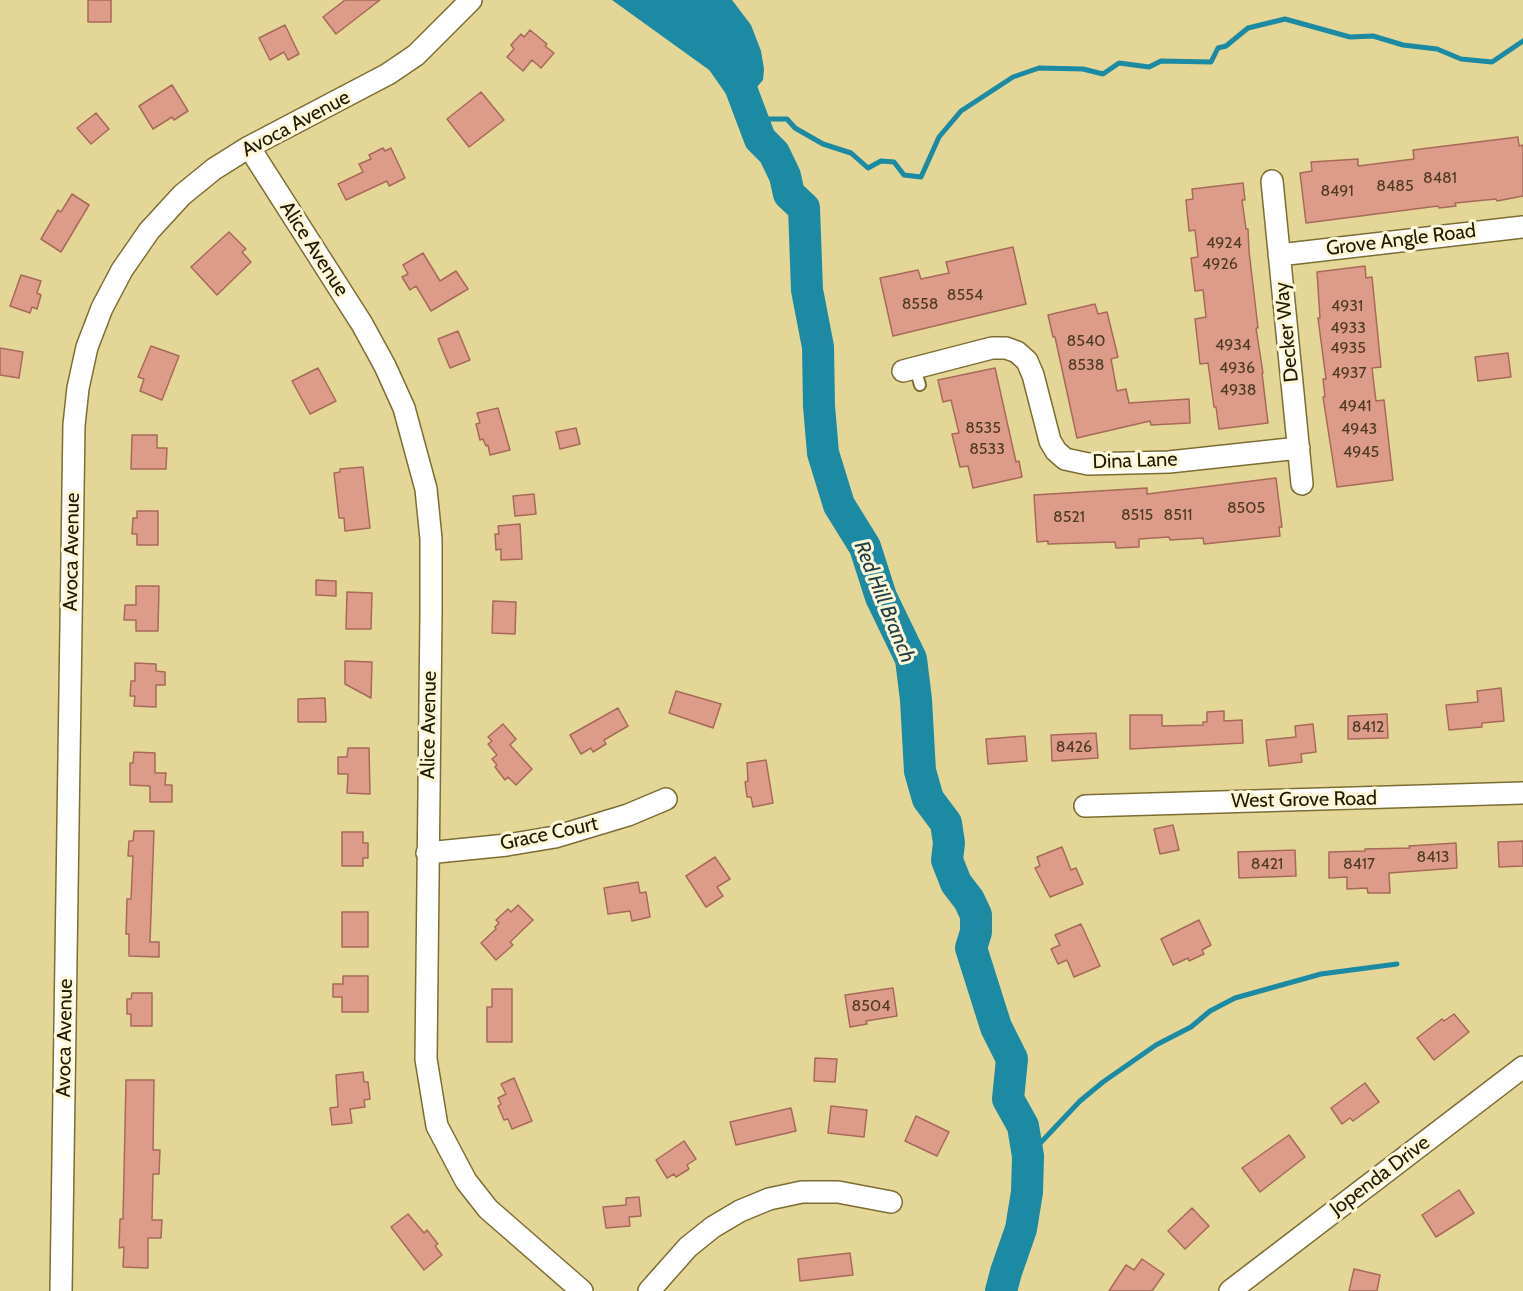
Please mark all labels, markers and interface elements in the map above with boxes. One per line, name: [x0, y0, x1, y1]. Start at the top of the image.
street label: Avoca Avenue: [238, 85, 354, 163]
house number: 8481: [1423, 168, 1457, 188]
house number: 8485: [1376, 176, 1414, 196]
house number: 8491: [1320, 181, 1354, 201]
street label: Alice Avenue: [274, 197, 354, 301]
street label: Grove Angle Road: [1325, 219, 1477, 261]
house number: 4924: [1206, 233, 1242, 253]
house number: 4926: [1202, 254, 1238, 274]
street label: Decker Way: [1270, 281, 1304, 383]
house number: 8554: [947, 285, 983, 305]
house number: 8558: [902, 294, 938, 314]
house number: 4931: [1331, 296, 1363, 316]
house number: 4933: [1330, 318, 1366, 338]
house number: 8540: [1067, 331, 1105, 351]
house number: 4934: [1215, 335, 1251, 355]
house number: 4935: [1330, 338, 1366, 358]
house number: 8538: [1068, 355, 1104, 375]
house number: 4936: [1219, 358, 1255, 378]
house number: 4937: [1331, 363, 1367, 383]
house number: 4938: [1220, 380, 1256, 400]
house number: 4941: [1339, 396, 1371, 416]
house number: 8535: [965, 418, 1001, 438]
house number: 4943: [1341, 419, 1377, 439]
house number: 8533: [969, 439, 1005, 459]
house number: 4945: [1343, 442, 1379, 462]
street label: Dina Lane: [1092, 448, 1178, 474]
street label: Avoca Avenue: [59, 492, 85, 612]
house number: 8505: [1227, 498, 1265, 518]
house number: 8515: [1121, 505, 1153, 525]
house number: 8511: [1164, 505, 1192, 525]
house number: 8521: [1053, 507, 1085, 527]
water label: Red Hill Branch: [848, 538, 920, 666]
street label: Alice Avenue: [416, 671, 442, 779]
house number: 8412: [1352, 717, 1384, 737]
house number: 8426: [1056, 737, 1092, 757]
street label: West Grove Road: [1231, 787, 1377, 813]
street label: Grace Court: [498, 812, 600, 856]
house number: 8413: [1417, 847, 1449, 867]
house number: 8421: [1251, 854, 1283, 874]
house number: 8417: [1343, 854, 1375, 874]
street label: Avoca Avenue: [52, 978, 78, 1098]
house number: 8504: [852, 996, 890, 1016]
street label: Jopenda Drive: [1325, 1131, 1435, 1221]

